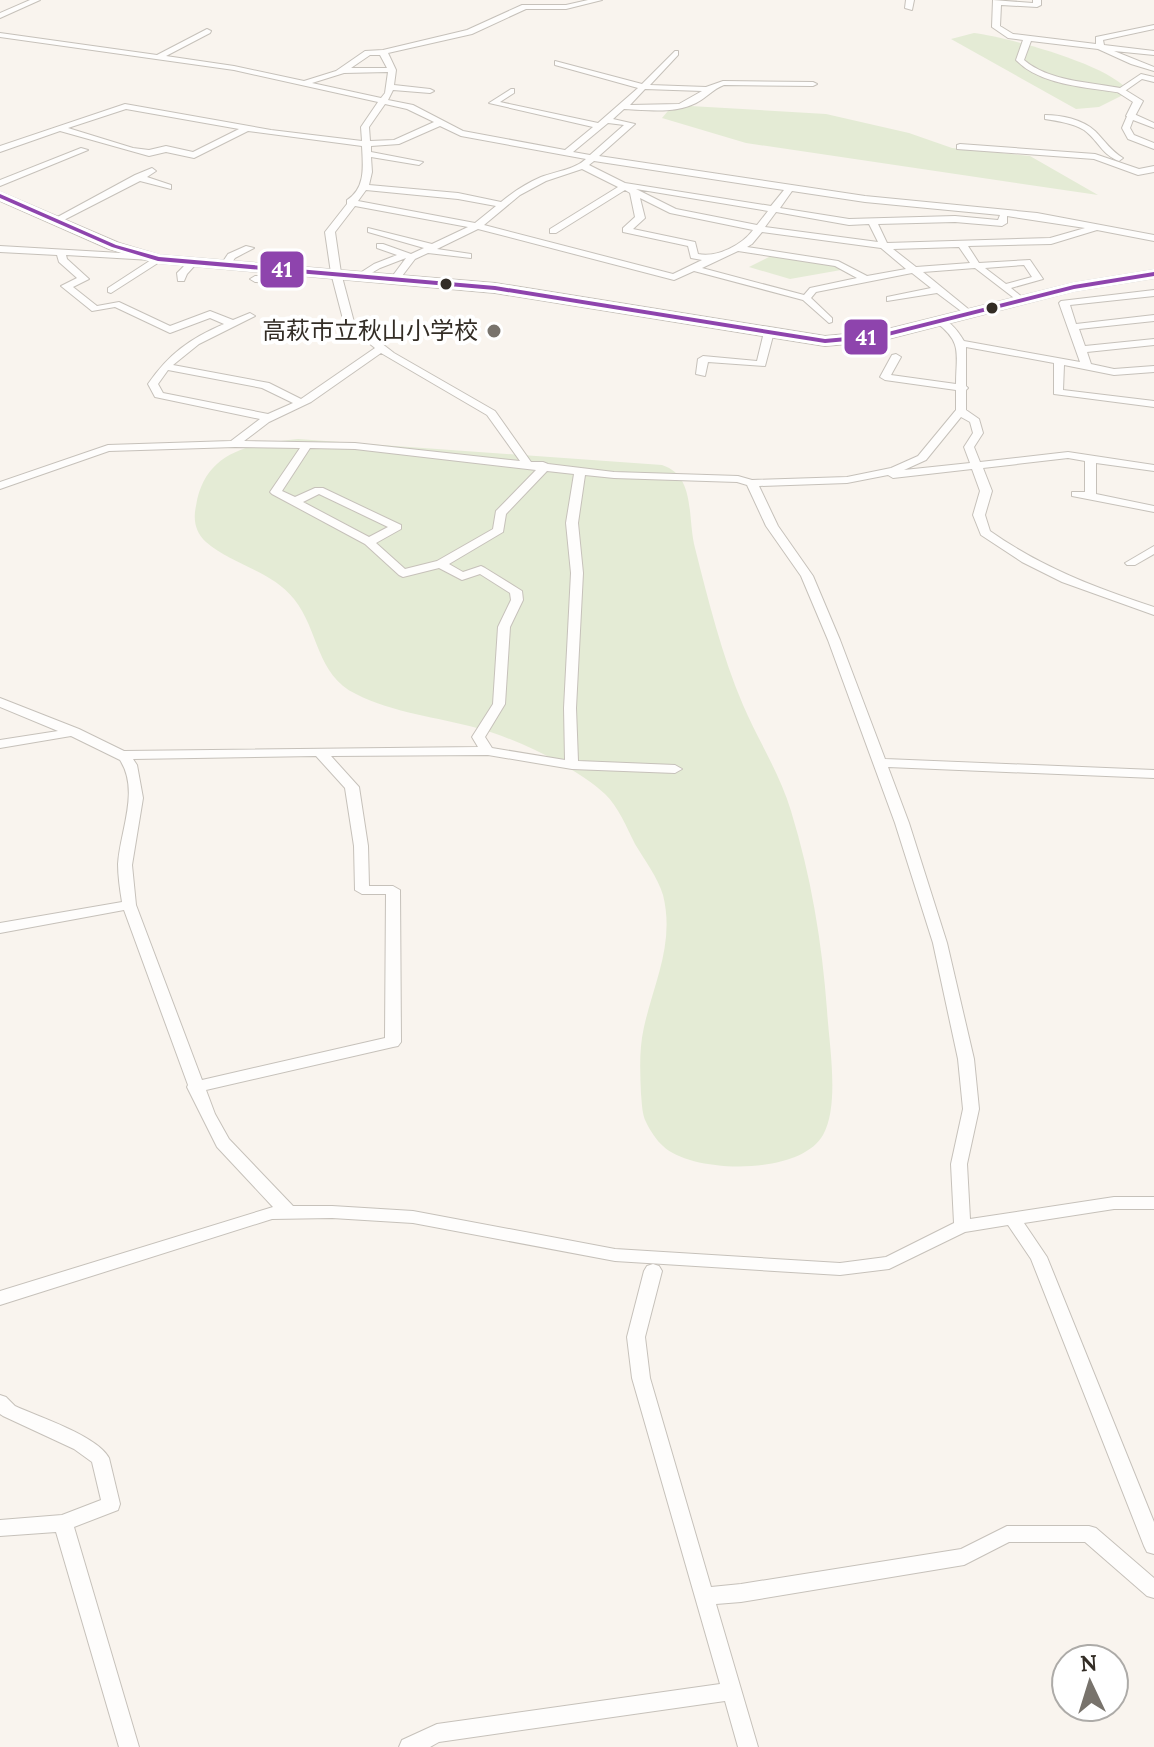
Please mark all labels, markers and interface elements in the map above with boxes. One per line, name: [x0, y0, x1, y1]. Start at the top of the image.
line badge: 41: [259, 250, 305, 289]
text: 41: [272, 255, 293, 283]
unlabelled marker: [438, 276, 454, 292]
unlabelled marker: [984, 300, 1000, 316]
place label: 高萩市立秋山小学校: [262, 315, 478, 346]
line badge: 41: [843, 318, 889, 356]
marker: 高萩市立秋山小学校: [485, 322, 503, 340]
text: 41: [856, 323, 877, 351]
north arrow: [1050, 1643, 1130, 1723]
text: N: [1079, 1648, 1098, 1678]

